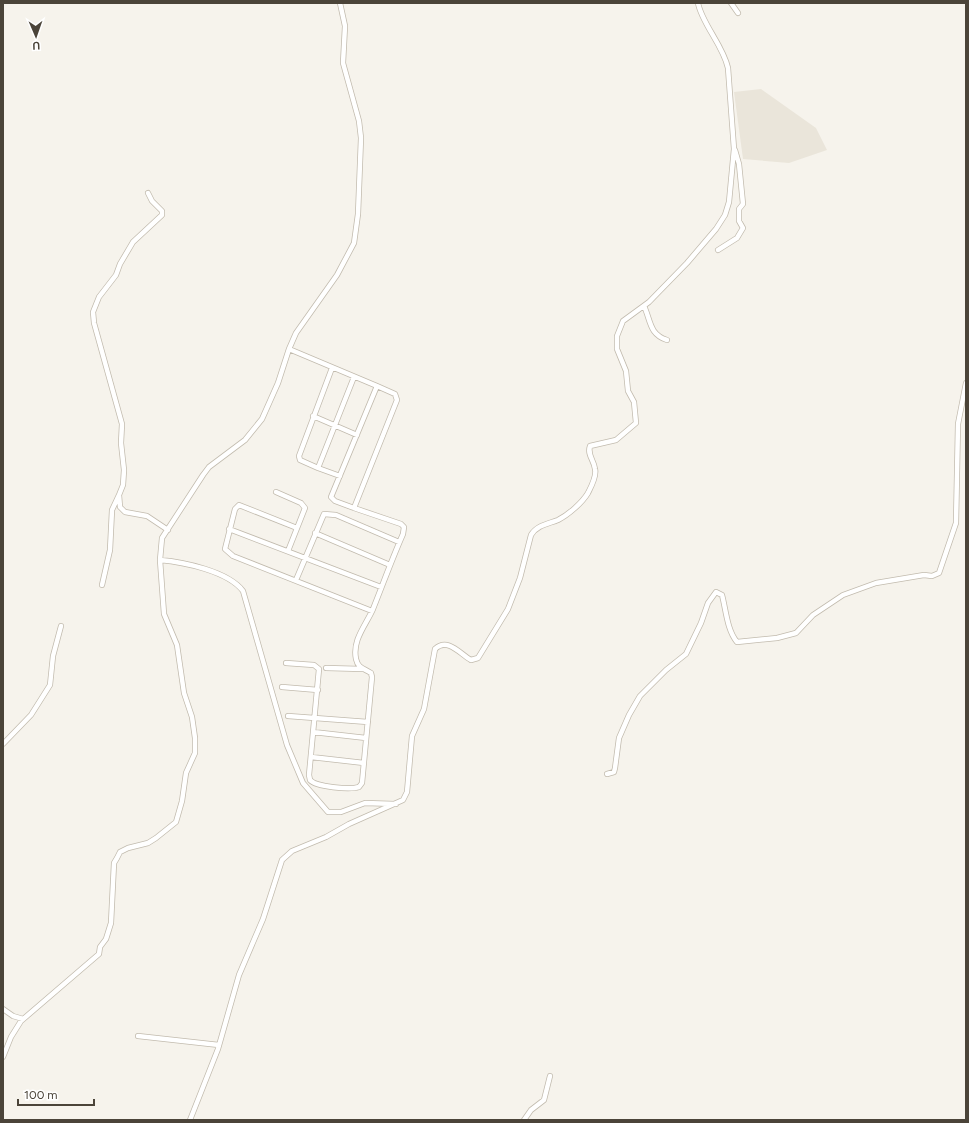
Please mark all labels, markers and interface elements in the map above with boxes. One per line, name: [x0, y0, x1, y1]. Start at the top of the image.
north arrow: [16, 16, 56, 56]
text: U: [32, 39, 40, 52]
scale bar: [18, 1081, 94, 1107]
text: 100 m: [24, 1088, 58, 1102]

